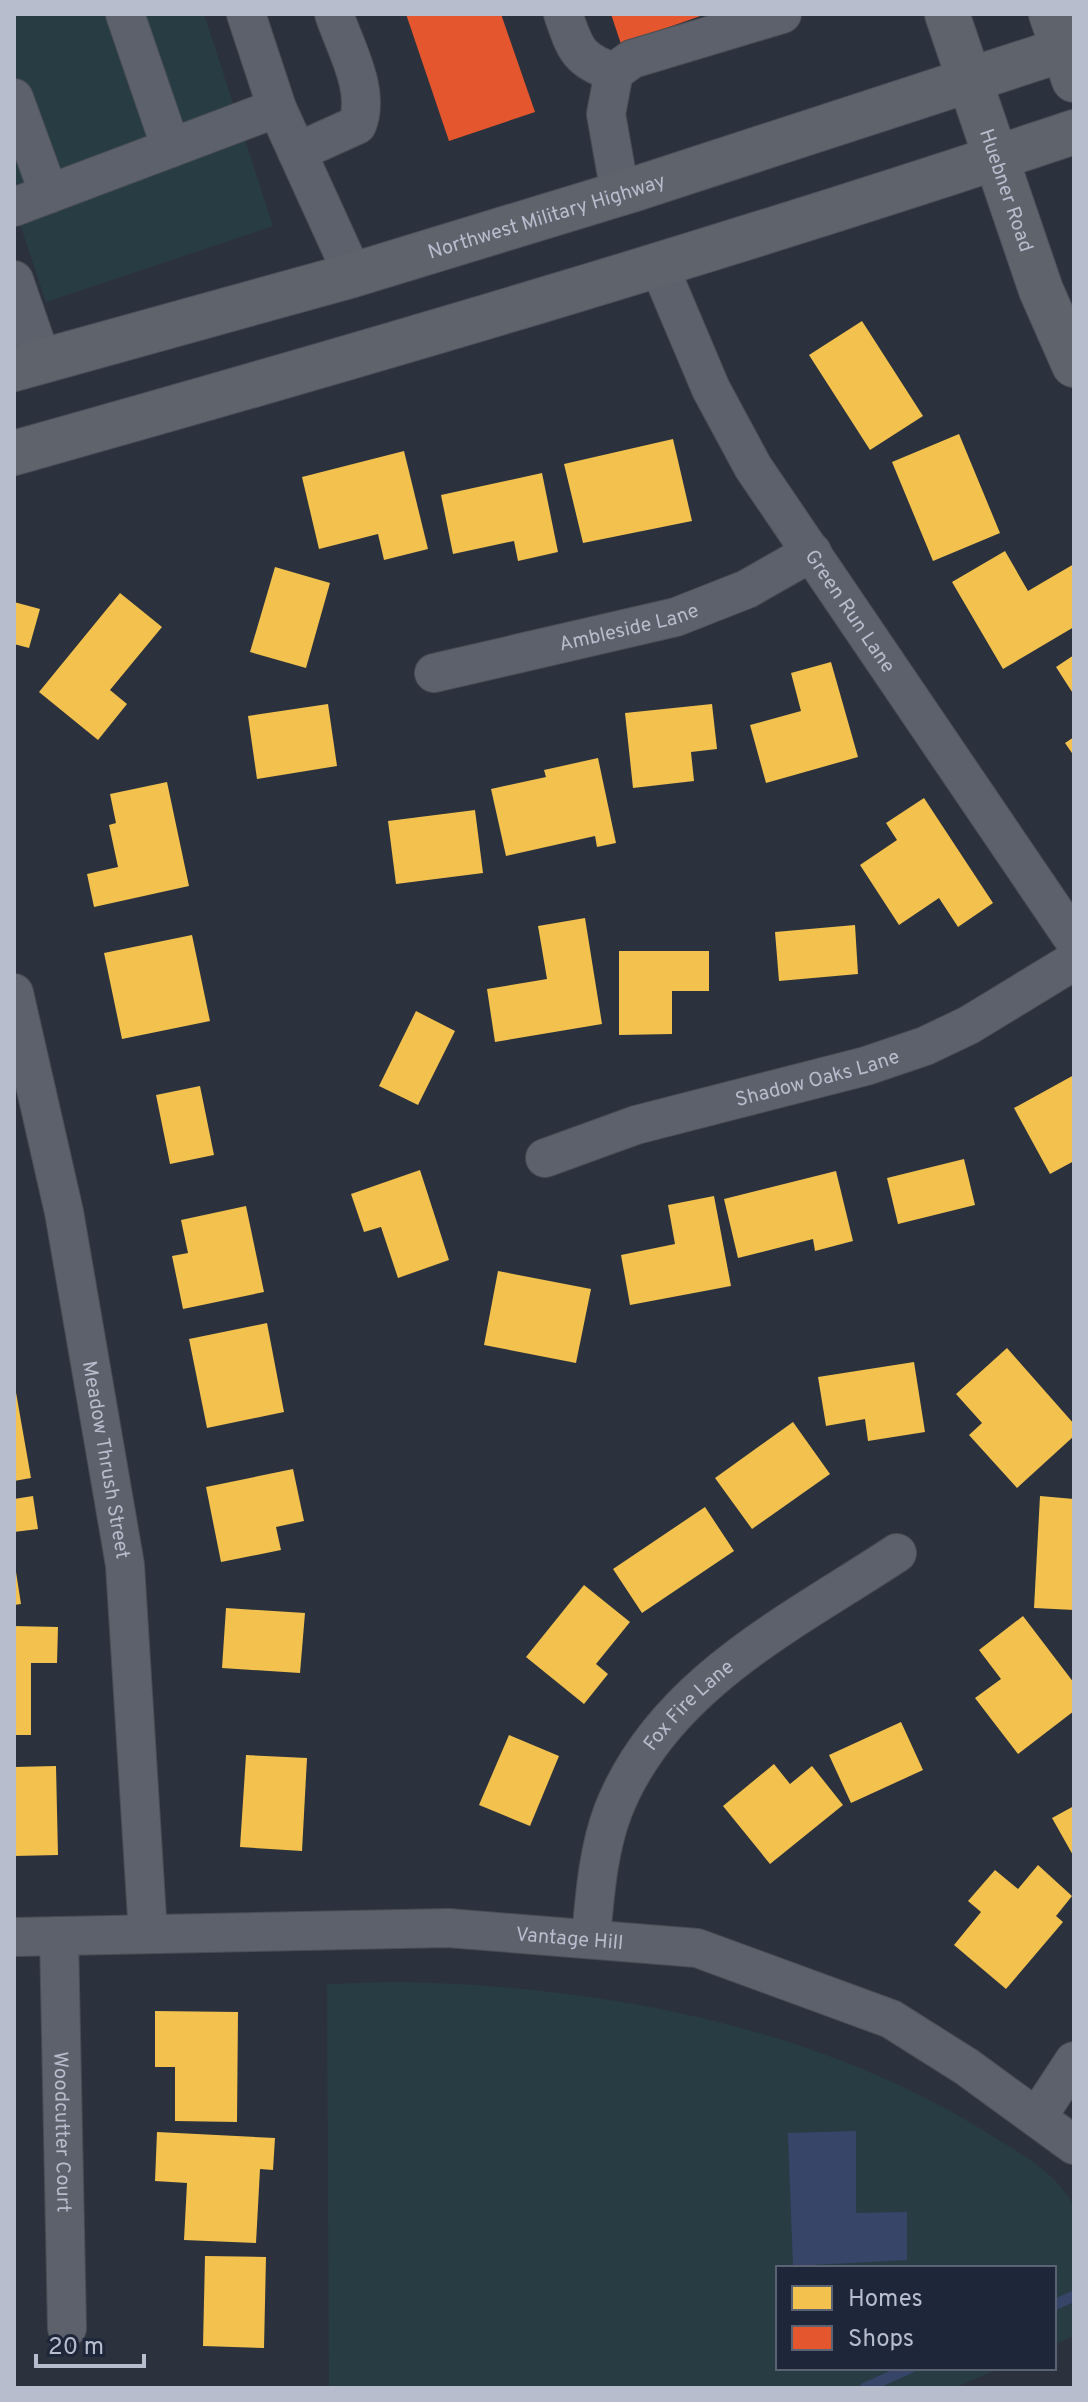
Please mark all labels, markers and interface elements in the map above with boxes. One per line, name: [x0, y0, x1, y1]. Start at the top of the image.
street label: Huebner Road: [972, 126, 1038, 256]
street label: Northwest Military Highway: [425, 169, 669, 266]
street label: Green Run Lane: [798, 545, 900, 679]
street label: Ambleside Lane: [557, 598, 703, 659]
street label: Shadow Oaks Lane: [733, 1045, 903, 1114]
street label: Meadow Thrush Street: [75, 1359, 135, 1561]
street label: Fox Fire Lane: [639, 1655, 740, 1757]
street label: Vantage Hill: [515, 1922, 624, 1957]
street label: Woodcutter Court: [46, 2051, 76, 2213]
legend: [776, 2266, 1056, 2370]
text: Homes: [848, 2285, 923, 2315]
scale bar: [36, 2318, 144, 2368]
text: Shops: [848, 2325, 914, 2355]
text: 20 m: [48, 2333, 104, 2363]

